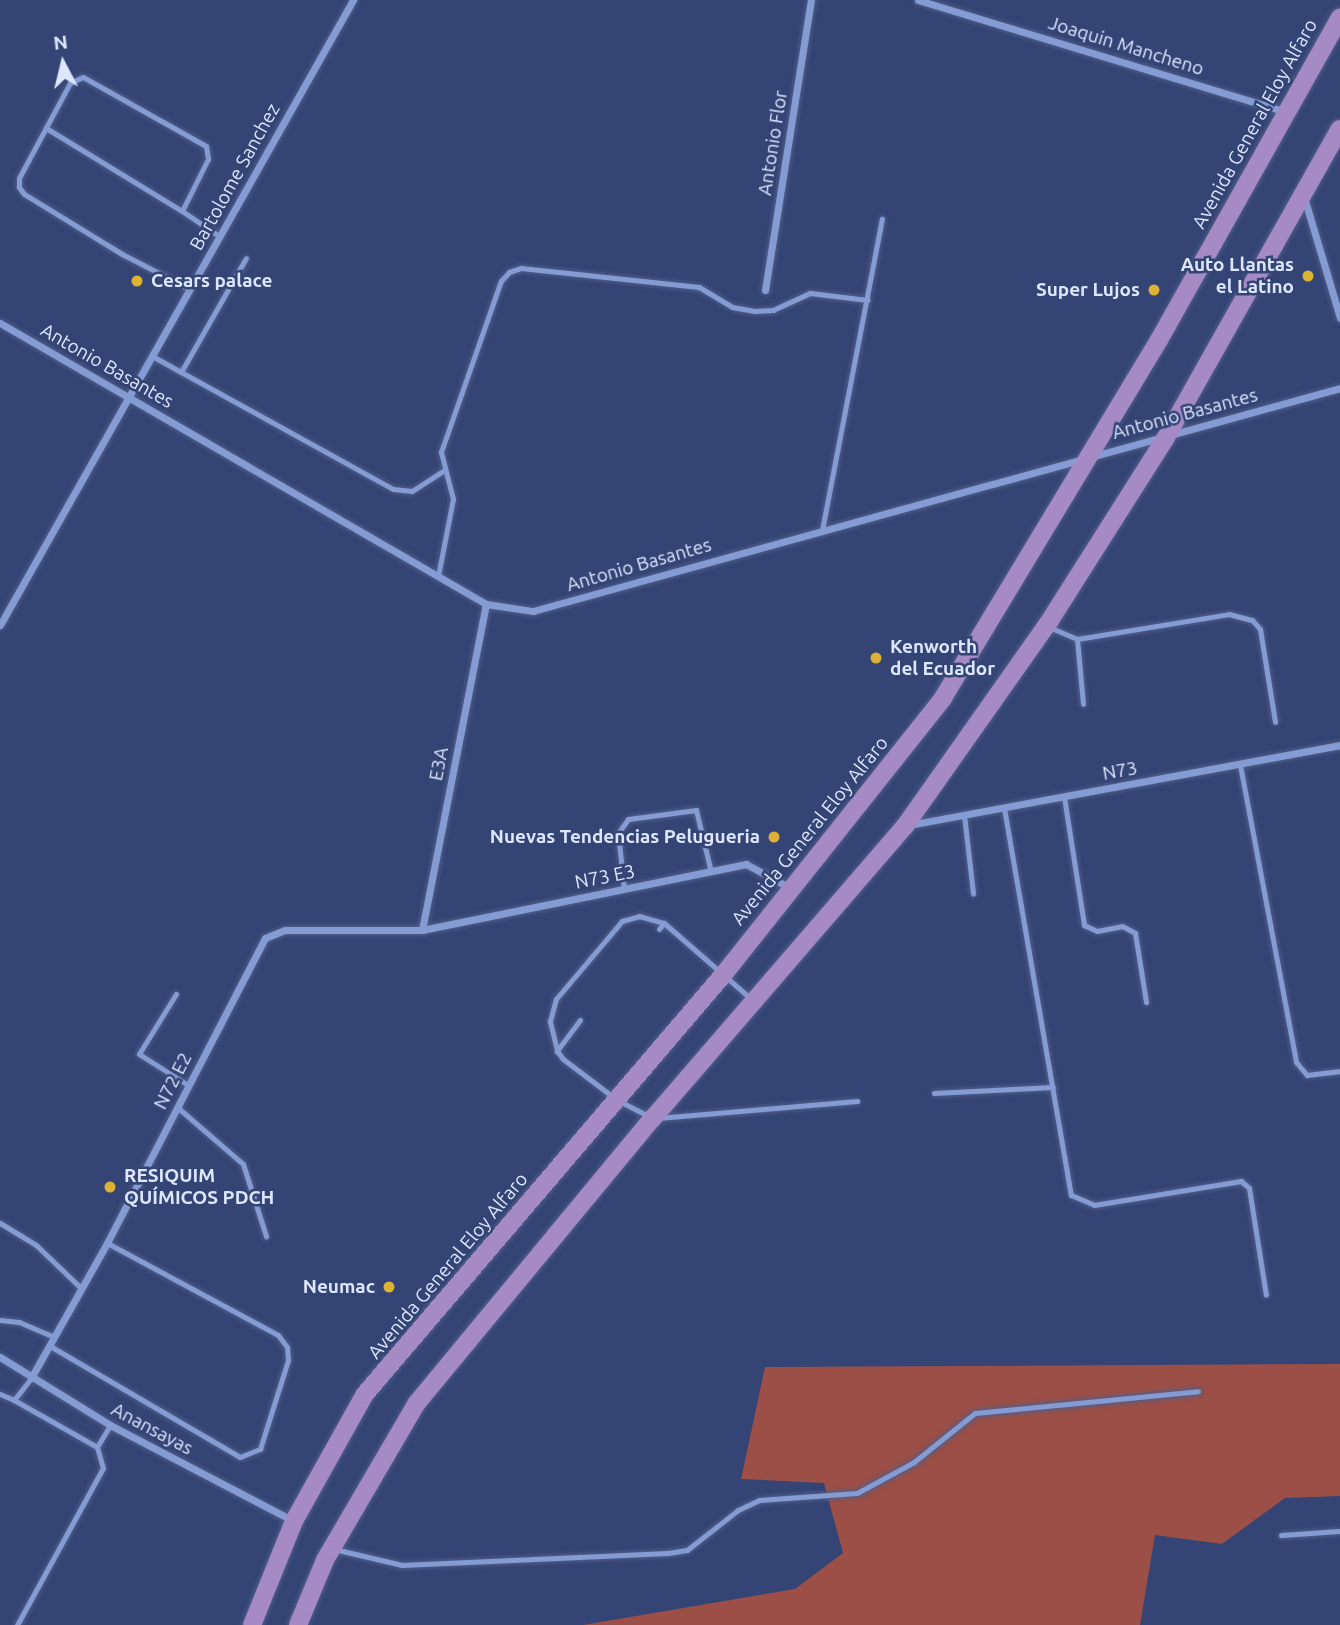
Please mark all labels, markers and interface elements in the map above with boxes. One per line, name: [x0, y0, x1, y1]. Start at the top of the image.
street label: Joaquin Mancheno: [1046, 12, 1206, 80]
street label: Avenida General Eloy Alfaro: [1188, 15, 1322, 233]
north arrow: [28, 28, 98, 98]
text: N: [52, 30, 69, 54]
street label: Antonio Flor: [753, 89, 793, 197]
street label: Bartolome Sanchez: [185, 100, 285, 254]
place label: Auto Llantas el Latino: [1181, 254, 1294, 298]
marker: Auto Llantas el Latino: [1300, 268, 1316, 284]
place label: Cesars palace: [151, 270, 272, 292]
marker: Cesars palace: [129, 273, 145, 289]
place label: Super Lujos: [1036, 279, 1140, 301]
marker: Super Lujos: [1146, 282, 1162, 298]
street label: Antonio Basantes: [37, 319, 177, 413]
street label: Antonio Basantes: [1110, 384, 1260, 444]
street label: Antonio Basantes: [564, 533, 714, 597]
place label: Kenworth del Ecuador: [890, 636, 995, 680]
marker: Kenworth del Ecuador: [868, 650, 884, 666]
street label: Avenida General Eloy Alfaro: [727, 732, 893, 930]
street label: E3A: [425, 745, 453, 783]
street label: N73: [1101, 757, 1139, 785]
place label: Nuevas Tendencias Pelugueria: [490, 826, 760, 848]
marker: Nuevas Tendencias Pelugueria: [766, 829, 782, 845]
street label: N73 E3: [573, 860, 637, 894]
street label: N72 E2: [149, 1049, 197, 1113]
place label: RESIQUIM QUÍMICOS PDCH: [124, 1165, 274, 1209]
street label: Avenida General Eloy Alfaro: [363, 1168, 533, 1364]
marker: RESIQUIM QUÍMICOS PDCH: [102, 1179, 118, 1195]
place label: Neumac: [303, 1276, 375, 1298]
marker: Neumac: [381, 1279, 397, 1295]
street label: Anansayas: [107, 1398, 197, 1460]

